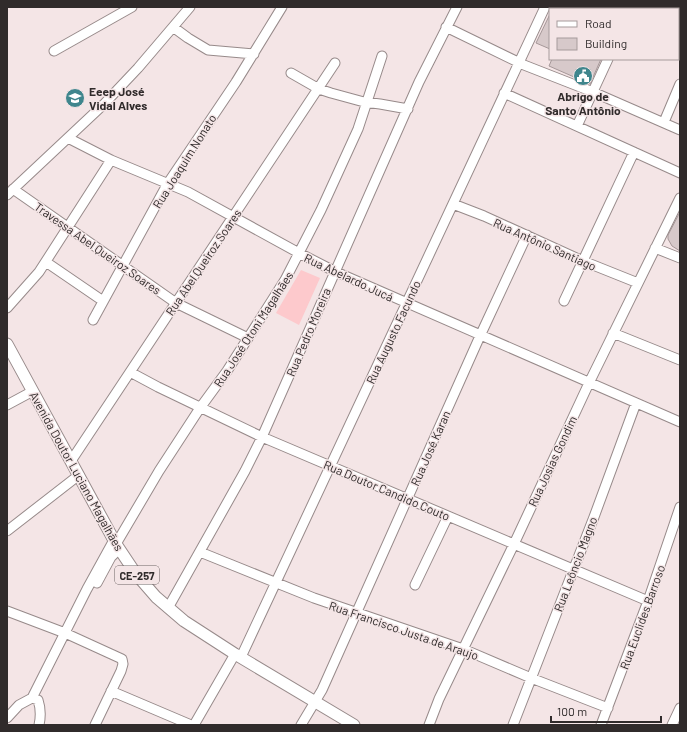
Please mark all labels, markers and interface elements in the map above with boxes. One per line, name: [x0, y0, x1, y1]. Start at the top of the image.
legend: [549, 8, 679, 60]
text: Road: [585, 16, 612, 30]
text: Building: [585, 36, 627, 50]
public building icon: Abrigo de Santo Antônio: [572, 65, 594, 87]
place label: Eeep José Vidal Alves: [89, 84, 147, 112]
school or university icon: Eeep José Vidal Alves: [64, 87, 86, 109]
place label: Abrigo de Santo Antônio: [545, 89, 621, 117]
street label: Rua Joaquim Nonato: [149, 111, 219, 211]
street label: Travessa Abel Queiroz Soares: [32, 199, 164, 297]
street label: Rua Abel Queiroz Soares: [162, 206, 244, 318]
street label: Rua Antônio Santiago: [491, 215, 599, 273]
street label: Rua Abelardo Jucá: [302, 250, 396, 304]
street label: Rua José Otoni Magalhães: [210, 268, 296, 389]
street label: Rua Augusto Facundo: [363, 278, 423, 386]
street label: Rua Pedro Moreira: [283, 286, 333, 378]
street label: Avenida Doutor Luciano Magalhães: [27, 389, 127, 553]
street label: Rua José Karan: [407, 408, 453, 488]
street label: Rua Josias Gondim: [525, 413, 579, 509]
street label: Rua Doutor Candido Couto: [322, 457, 452, 523]
street label: Rua Leôncio Magno: [550, 515, 600, 613]
street label: Rua Euclides Barroso: [617, 563, 667, 671]
road number: CE-257: [115, 566, 159, 584]
street label: Rua Francisco Justa de Araujo: [327, 598, 481, 662]
scale bar: [551, 698, 661, 724]
text: 100 m: [557, 704, 587, 718]

